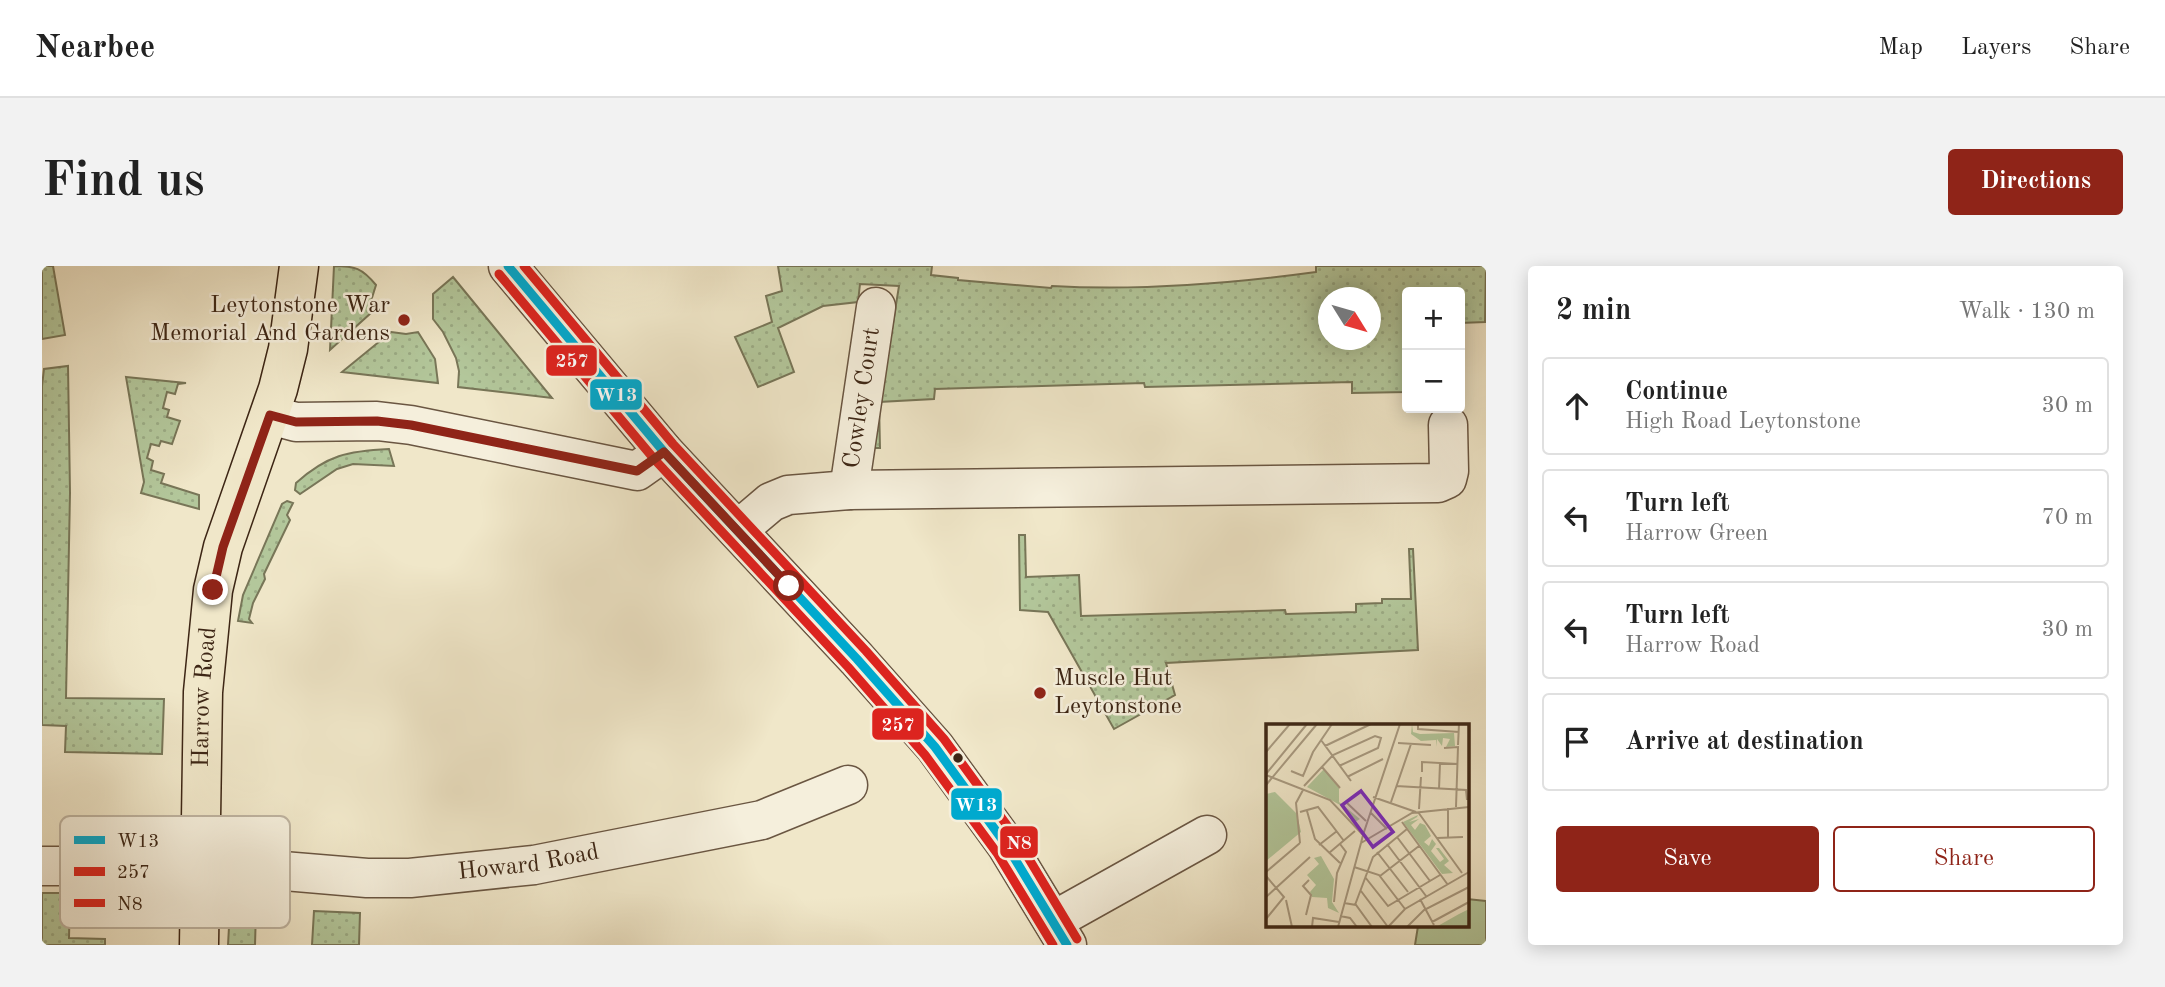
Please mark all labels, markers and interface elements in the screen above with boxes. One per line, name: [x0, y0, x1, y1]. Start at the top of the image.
text: Nearbee: [35, 32, 155, 65]
text: Map: [1879, 36, 1923, 60]
text: Layers: [1961, 36, 2031, 60]
text: Share: [2069, 36, 2130, 60]
button: Directions: [1948, 149, 2123, 215]
text: Find us: [42, 158, 205, 207]
north arrow: [1318, 287, 1381, 350]
map controls: [1402, 287, 1465, 413]
button: +: [1402, 287, 1465, 350]
place label: Leytonstone War Memorial And Gardens: [150, 294, 390, 346]
text: 2 min: [1556, 296, 1631, 326]
text: Walk · 130 m: [1959, 300, 2095, 323]
marker: Leytonstone War Memorial And Gardens: [396, 312, 412, 328]
street label: Cowley Court: [840, 326, 885, 470]
line badge: 257: [545, 344, 598, 377]
button: −: [1402, 350, 1465, 413]
text: 257: [555, 353, 589, 372]
line badge: W13: [589, 378, 643, 411]
text: Continue: [1625, 379, 1728, 405]
text: W13: [595, 387, 637, 406]
icon: ahead: [1558, 387, 1596, 425]
text: 30 m: [2042, 394, 2093, 417]
text: High Road Leytonstone: [1625, 410, 1861, 433]
text: Turn left: [1625, 491, 1730, 517]
icon: left: [1558, 499, 1596, 537]
text: 70 m: [2042, 506, 2093, 529]
text: Harrow Green: [1625, 522, 1768, 545]
route start: [773, 570, 804, 601]
route end: [197, 574, 228, 605]
text: Turn left: [1625, 603, 1730, 629]
icon: left: [1558, 611, 1596, 649]
text: 30 m: [2042, 618, 2093, 641]
street label: Harrow Road: [190, 626, 221, 768]
text: Harrow Road: [1625, 634, 1760, 657]
place label: Muscle Hut Leytonstone: [1054, 667, 1182, 719]
marker: Muscle Hut Leytonstone: [1032, 685, 1048, 701]
line badge: 257: [871, 707, 925, 741]
text: 257: [881, 717, 915, 736]
icon: arrive: [1558, 723, 1596, 761]
inset map: [1266, 724, 1468, 928]
text: Arrive at destination: [1625, 729, 1864, 755]
unlabelled marker: [951, 751, 965, 765]
line badge: W13: [950, 787, 1003, 821]
text: W13: [955, 797, 997, 816]
legend: [60, 816, 290, 928]
line badge: N8: [999, 825, 1039, 859]
button: Save: [1556, 826, 1819, 892]
button: Share: [1833, 826, 2095, 892]
text: W13: [117, 833, 159, 852]
text: N8: [1006, 835, 1032, 854]
street label: Howard Road: [457, 840, 601, 885]
text: 257: [117, 864, 150, 883]
text: N8: [117, 896, 143, 915]

